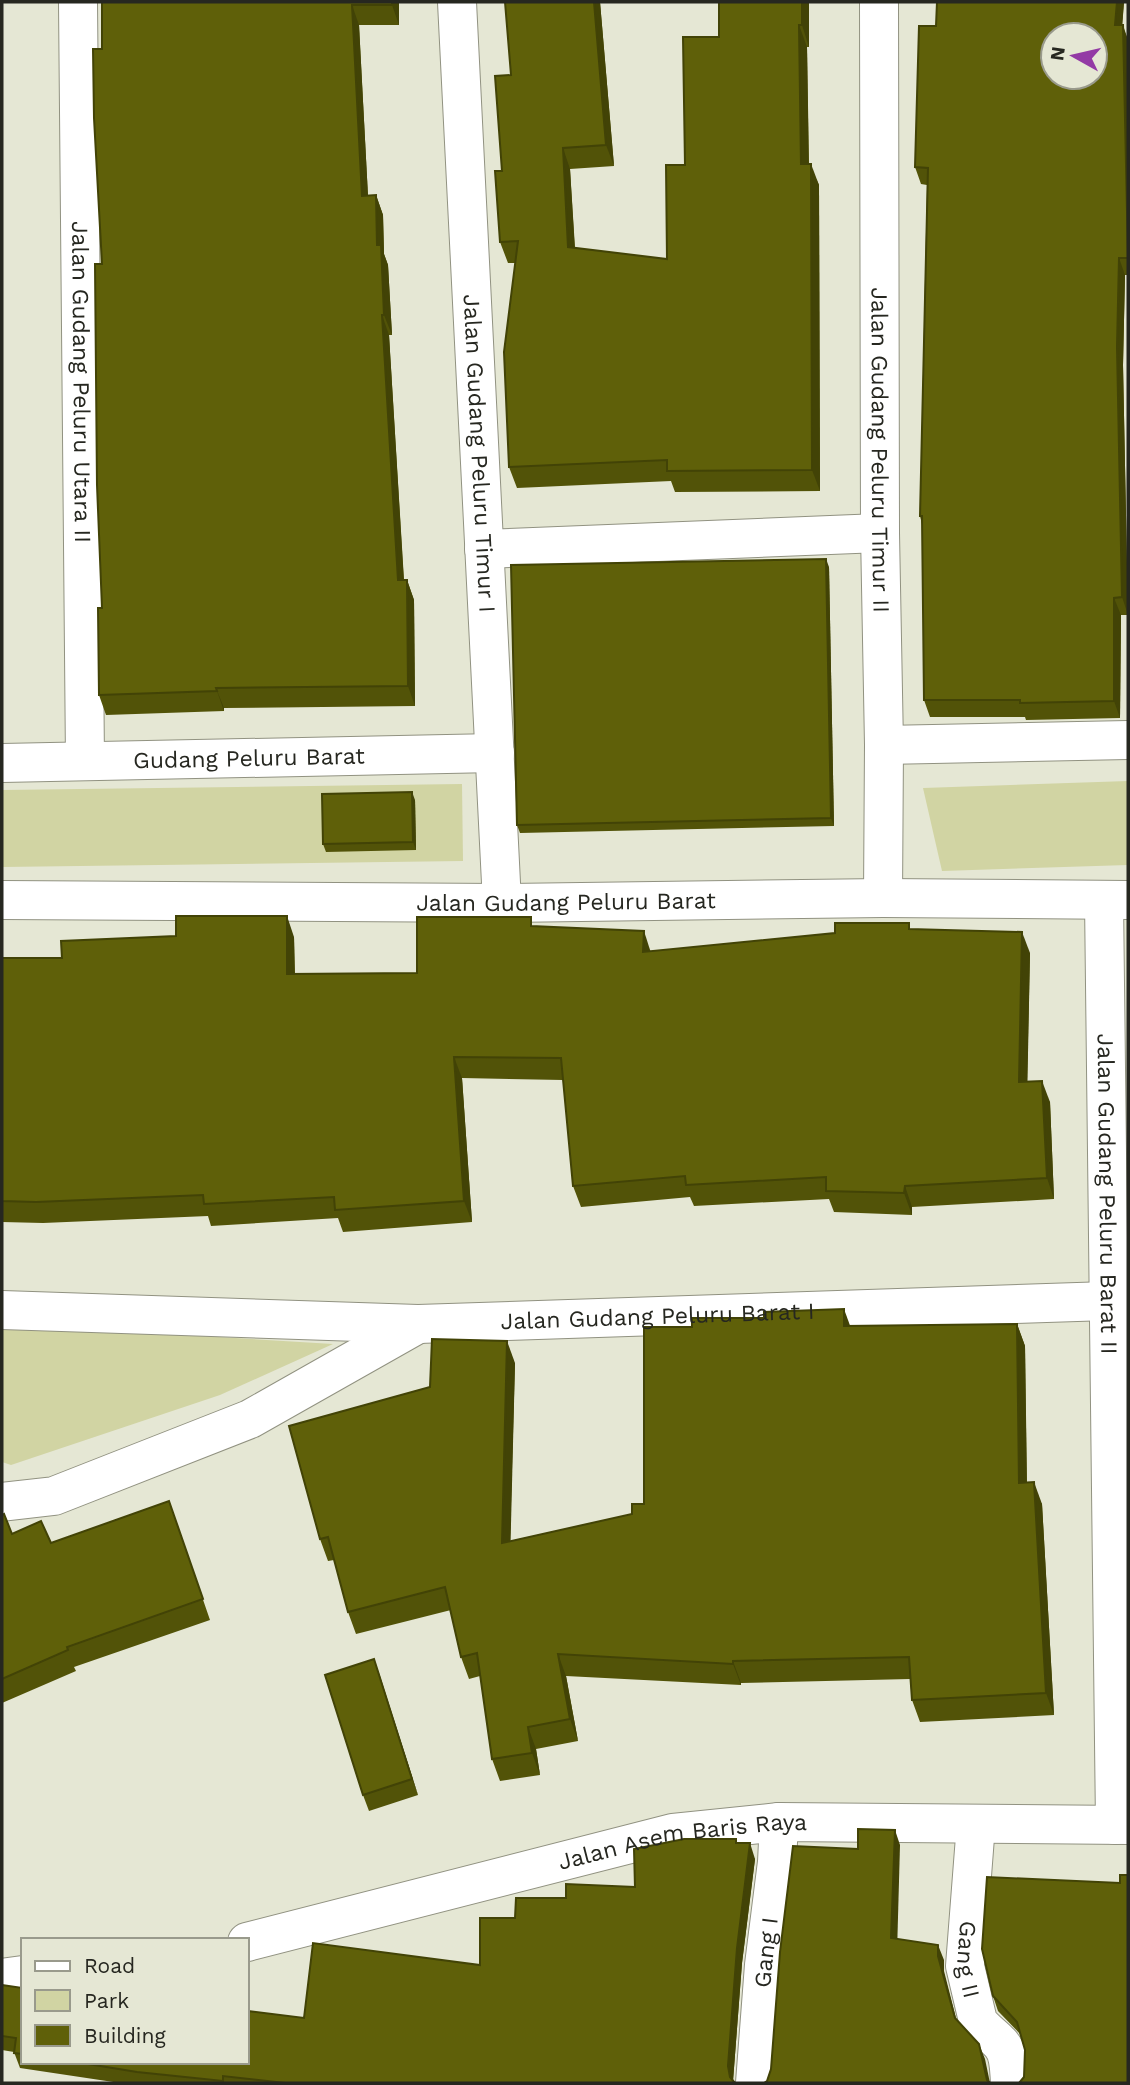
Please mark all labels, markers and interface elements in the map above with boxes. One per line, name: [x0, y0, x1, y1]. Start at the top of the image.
north arrow: [1039, 21, 1109, 91]
text: N: [1045, 45, 1070, 62]
street label: Jalan Gudang Peluru Utara II: [66, 221, 96, 543]
street label: Jalan Gudang Peluru Timur II: [866, 287, 895, 613]
street label: Jalan Gudang Peluru Timur I: [458, 294, 500, 613]
street label: Gudang Peluru Barat: [133, 743, 365, 774]
street label: Jalan Gudang Peluru Barat: [416, 887, 716, 917]
street label: Jalan Gudang Peluru Barat II: [1092, 1033, 1122, 1355]
street label: Jalan Gudang Peluru Barat I: [500, 1298, 815, 1335]
street label: Jalan Asem Baris Raya: [555, 1809, 807, 1876]
street label: Gang I: [749, 1916, 784, 1989]
street label: Gang II: [951, 1920, 985, 2001]
legend: [21, 1938, 248, 2064]
text: Road: [84, 1953, 135, 1978]
text: Park: [84, 1988, 129, 2013]
text: Building: [84, 2023, 166, 2048]

